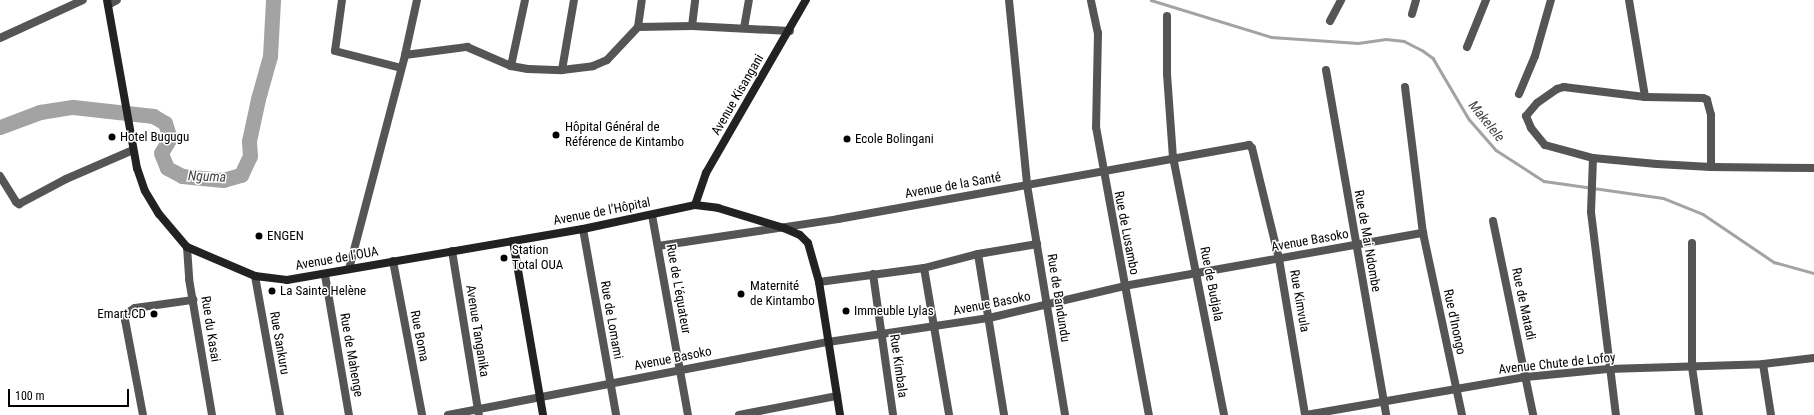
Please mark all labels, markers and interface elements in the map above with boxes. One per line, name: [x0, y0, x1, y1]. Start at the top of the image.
street label: Avenue Kisangani: [709, 52, 767, 138]
water label: Makelele: [1465, 97, 1509, 145]
place label: Hôpital Général de Référence de Kintambo: [565, 120, 684, 151]
place label: Hotel Bugugu: [120, 129, 189, 145]
marker: Hôpital Général de Référence de Kintambo: [550, 129, 562, 141]
place label: Ecole Bolingani: [855, 131, 934, 147]
marker: Hotel Bugugu: [107, 132, 117, 142]
marker: Ecole Bolingani: [842, 134, 852, 144]
water label: Nguma: [188, 167, 226, 185]
street label: Avenue de la Santé: [904, 170, 1002, 202]
street label: Rue de Mai Ndombe: [1350, 189, 1384, 293]
street label: Rue de Lusambo: [1110, 190, 1142, 276]
street label: Avenue de l’Hôpital: [552, 195, 652, 229]
street label: Avenue Basoko: [1270, 226, 1350, 256]
place label: ENGEN: [267, 228, 304, 244]
marker: ENGEN: [254, 231, 264, 241]
place label: Station Total OUA: [512, 243, 563, 274]
street label: Rue de L'équateur: [662, 243, 694, 335]
street label: Avenue de l’OUA: [294, 244, 380, 274]
street label: Rue de Budjala: [1196, 245, 1226, 323]
marker: Station Total OUA: [499, 253, 509, 263]
street label: Rue de Bandundu: [1043, 253, 1073, 343]
street label: Rue de Matadi: [1508, 267, 1538, 341]
street label: Rue Kimvula: [1286, 269, 1312, 333]
place label: Maternité de Kintambo: [750, 279, 815, 310]
street label: Rue de Lomami: [596, 280, 626, 360]
place label: La Sainte Helène: [280, 283, 366, 299]
street label: Avenue Tanganika: [462, 284, 492, 378]
marker: La Sainte Helène: [267, 286, 277, 296]
marker: Maternité de Kintambo: [735, 288, 747, 300]
street label: Rue d'Inongo: [1439, 288, 1469, 356]
street label: Avenue Basoko: [952, 289, 1032, 319]
street label: Rue du Kasai: [197, 295, 223, 363]
place label: Immeuble Lylas: [854, 303, 934, 319]
place label: Emart.CD: [97, 306, 146, 322]
marker: Immeuble Lylas: [841, 306, 851, 316]
marker: Emart.CD: [149, 309, 159, 319]
street label: Rue Boma: [406, 309, 432, 363]
street label: Rue Sankuru: [266, 310, 292, 376]
street label: Rue de Mahenge: [336, 312, 366, 398]
street label: Rue Kimbala: [886, 333, 910, 399]
street label: Avenue Basoko: [633, 344, 713, 374]
street label: Avenue Chute de Lofoy: [1498, 350, 1616, 378]
scale bar: [10, 381, 131, 407]
text: 100 m: [15, 389, 45, 403]

